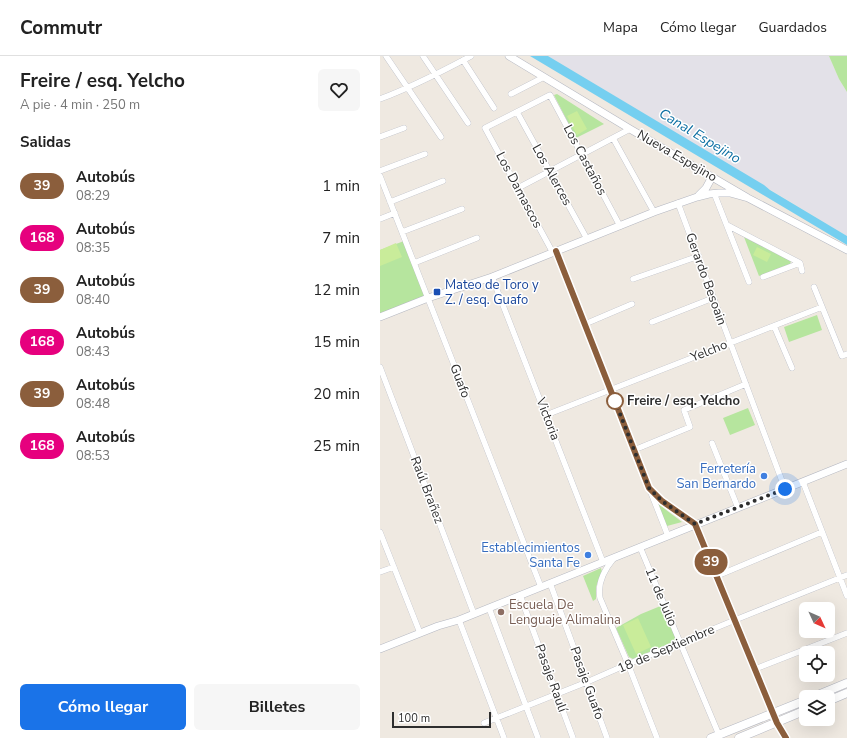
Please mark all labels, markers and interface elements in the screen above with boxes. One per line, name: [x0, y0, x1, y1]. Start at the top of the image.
text: Commutr: [20, 15, 102, 41]
text: Mapa: [603, 18, 638, 37]
text: Cómo llegar: [660, 18, 736, 37]
text: Guardados: [758, 18, 827, 37]
text: Freire / esq. Yelcho: [20, 68, 185, 94]
button: heart: [318, 69, 360, 111]
text: A pie · 4 min · 250 m: [20, 96, 140, 114]
water label: Canal Espejino: [655, 104, 745, 168]
street label: Los Castaños: [559, 121, 611, 199]
street label: Nueva Espejino: [634, 126, 720, 186]
text: Salidas: [20, 132, 71, 152]
street label: Los Alerces: [528, 141, 576, 209]
street label: Los Damascos: [491, 149, 547, 231]
text: Autobús: [76, 167, 135, 187]
text: 39: [34, 176, 50, 195]
text: 1 min: [322, 176, 360, 196]
text: 08:29: [76, 187, 110, 205]
text: Autobús: [76, 219, 135, 239]
text: 168: [29, 228, 55, 247]
text: 7 min: [322, 228, 360, 248]
street label: Gerardo Besoain: [681, 230, 731, 328]
text: 08:35: [76, 239, 110, 257]
text: Autobús: [76, 271, 135, 291]
place label: Mateo de Toro y Z. / esq. Guafo: [445, 276, 539, 309]
text: 39: [34, 280, 50, 299]
text: 12 min: [313, 280, 360, 300]
marker: Mateo de Toro y Z. / esq. Guafo: [432, 287, 442, 297]
text: 08:40: [76, 291, 110, 309]
text: Autobús: [76, 323, 135, 343]
text: 168: [29, 332, 55, 351]
text: 15 min: [313, 332, 360, 352]
street label: Yelcho: [687, 336, 730, 367]
text: 08:43: [76, 343, 110, 361]
street label: Guafo: [445, 361, 475, 401]
text: Autobús: [76, 375, 135, 395]
text: 39: [34, 384, 50, 403]
text: 20 min: [313, 384, 360, 404]
marker: Freire / esq. Yelcho: [606, 392, 624, 410]
place label: Freire / esq. Yelcho: [627, 392, 740, 410]
street label: Victoria: [531, 394, 564, 443]
text: 08:48: [76, 395, 110, 413]
text: Autobús: [76, 427, 135, 447]
text: 168: [29, 436, 55, 455]
text: 25 min: [313, 436, 360, 456]
text: 08:53: [76, 447, 110, 465]
street label: Raúl Brañez: [406, 454, 448, 526]
place label: Ferretería San Bernardo: [676, 460, 756, 493]
marker: Ferretería San Bernardo: [759, 471, 769, 481]
your location: [775, 479, 795, 499]
place label: Establecimientos Santa Fe: [481, 539, 580, 572]
line badge: 39: [693, 549, 729, 575]
marker: Establecimientos Santa Fe: [583, 550, 593, 560]
text: 39: [703, 552, 719, 571]
street label: 11 de Julio: [641, 565, 681, 629]
place label: Escuela De Lenguaje Alimalina: [509, 596, 621, 629]
north arrow: [799, 602, 835, 638]
map controls: [799, 602, 835, 726]
marker: Escuela De Lenguaje Alimalina: [496, 607, 506, 617]
street label: 18 de Septiembre: [615, 620, 717, 678]
street label: Pasaje Raulí: [530, 642, 572, 715]
street label: Pasaje Guafo: [565, 644, 609, 722]
button: locate: [799, 646, 835, 682]
button: Cómo llegar: [20, 684, 186, 730]
button: Billetes: [194, 684, 360, 730]
button: layers: [799, 690, 835, 726]
scale bar: [392, 710, 491, 729]
text: 100 m: [398, 711, 430, 726]

